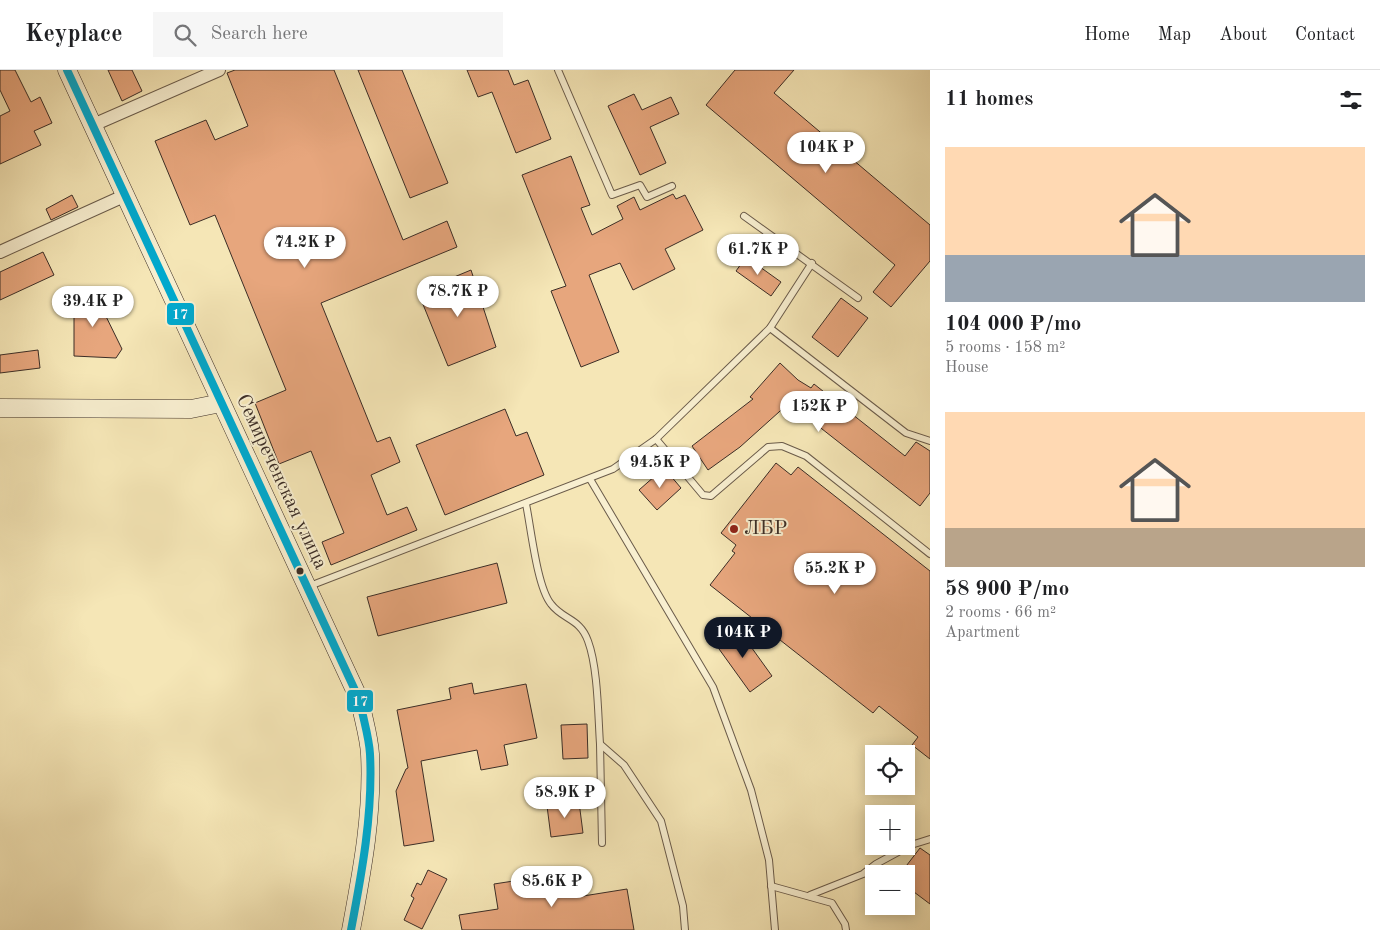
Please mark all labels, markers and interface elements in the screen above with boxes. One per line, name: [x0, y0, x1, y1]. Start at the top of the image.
search box: [153, 12, 503, 57]
icon: search: [171, 21, 199, 49]
text: Keyplace: [25, 23, 123, 47]
text: Search here: [211, 25, 308, 44]
text: Home: [1084, 26, 1130, 44]
text: Map: [1158, 26, 1191, 44]
text: About: [1219, 26, 1267, 44]
text: Contact: [1295, 26, 1355, 44]
icon: filters: [1337, 86, 1365, 114]
text: 11 homes: [945, 89, 1033, 110]
pin: 104K ₽: [785, 132, 867, 174]
text: 104K ₽: [798, 140, 854, 156]
icon: home: [1110, 180, 1200, 270]
pin: 74.2K ₽: [259, 226, 351, 269]
pin: 61.7K ₽: [712, 234, 804, 276]
text: 74.2K ₽: [275, 235, 335, 251]
text: 61.7K ₽: [728, 242, 788, 258]
pin: 78.7K ₽: [412, 276, 504, 318]
text: 78.7K ₽: [428, 284, 488, 300]
pin: 39.4K ₽: [47, 286, 139, 328]
text: 39.4K ₽: [63, 294, 123, 310]
line badge: 17: [166, 302, 195, 326]
text: 17: [172, 308, 188, 322]
text: 104 000 ₽/mo: [945, 314, 1081, 335]
text: 5 rooms · 158 m²: [945, 340, 1065, 356]
text: House: [945, 360, 988, 376]
pin: 152K ₽: [778, 390, 860, 433]
street label: Семиреченская улица: [232, 391, 330, 573]
text: 152K ₽: [791, 399, 847, 415]
icon: home: [1110, 445, 1200, 535]
pin: 94.5K ₽: [614, 446, 706, 489]
text: 94.5K ₽: [630, 455, 690, 471]
place label: ЛБР: [744, 519, 787, 539]
marker: ЛБР: [728, 523, 740, 535]
pin: 55.2K ₽: [789, 552, 881, 595]
text: 55.2K ₽: [805, 561, 865, 577]
unlabelled marker: [295, 566, 305, 576]
text: 58 900 ₽/mo: [945, 579, 1069, 600]
text: 2 rooms · 66 m²: [945, 605, 1056, 621]
pin: 104K ₽: [702, 616, 784, 659]
text: 104K ₽: [715, 625, 771, 641]
text: Apartment: [945, 625, 1020, 641]
line badge: 17: [346, 689, 374, 713]
text: 17: [352, 695, 368, 709]
map controls: [865, 745, 915, 915]
button: locate: [865, 745, 915, 795]
pin: 58.9K ₽: [519, 776, 611, 819]
text: 58.9K ₽: [535, 785, 595, 801]
button: +: [865, 805, 915, 855]
button: −: [865, 865, 915, 915]
pin: 85.6K ₽: [506, 866, 598, 908]
text: 85.6K ₽: [522, 874, 582, 890]

